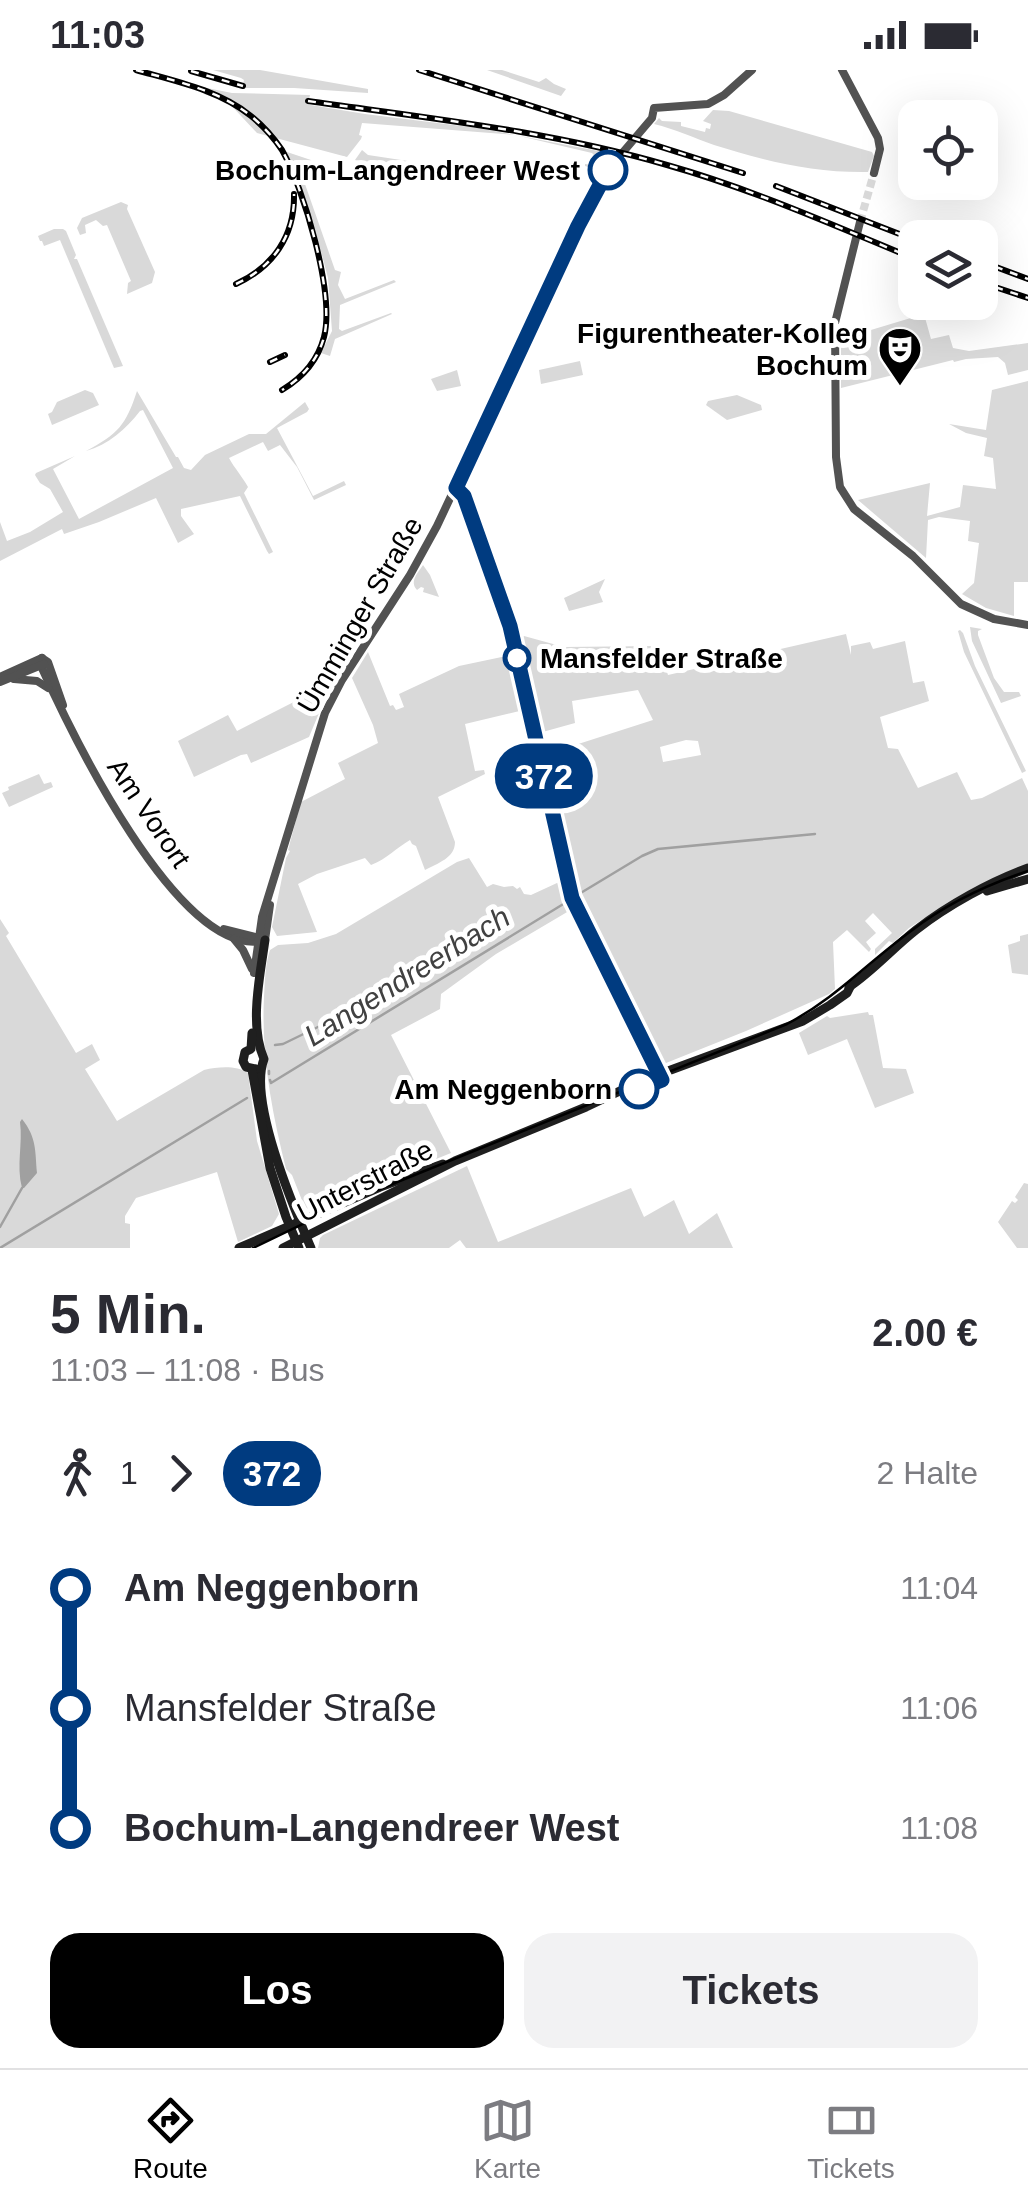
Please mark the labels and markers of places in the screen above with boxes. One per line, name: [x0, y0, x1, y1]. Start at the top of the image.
marker: Bochum-Langendreer West: [589, 151, 627, 189]
place label: Bochum-Langendreer West: [215, 155, 580, 186]
place label: Figurentheater-Kolleg Bochum: [577, 318, 868, 381]
theatre icon: Figurentheater-Kolleg Bochum: [877, 326, 923, 387]
place label: Mansfelder Straße: [540, 643, 783, 674]
marker: Mansfelder Straße: [504, 645, 530, 671]
marker: Am Neggenborn: [620, 1070, 658, 1108]
place label: Am Neggenborn: [394, 1074, 612, 1105]

